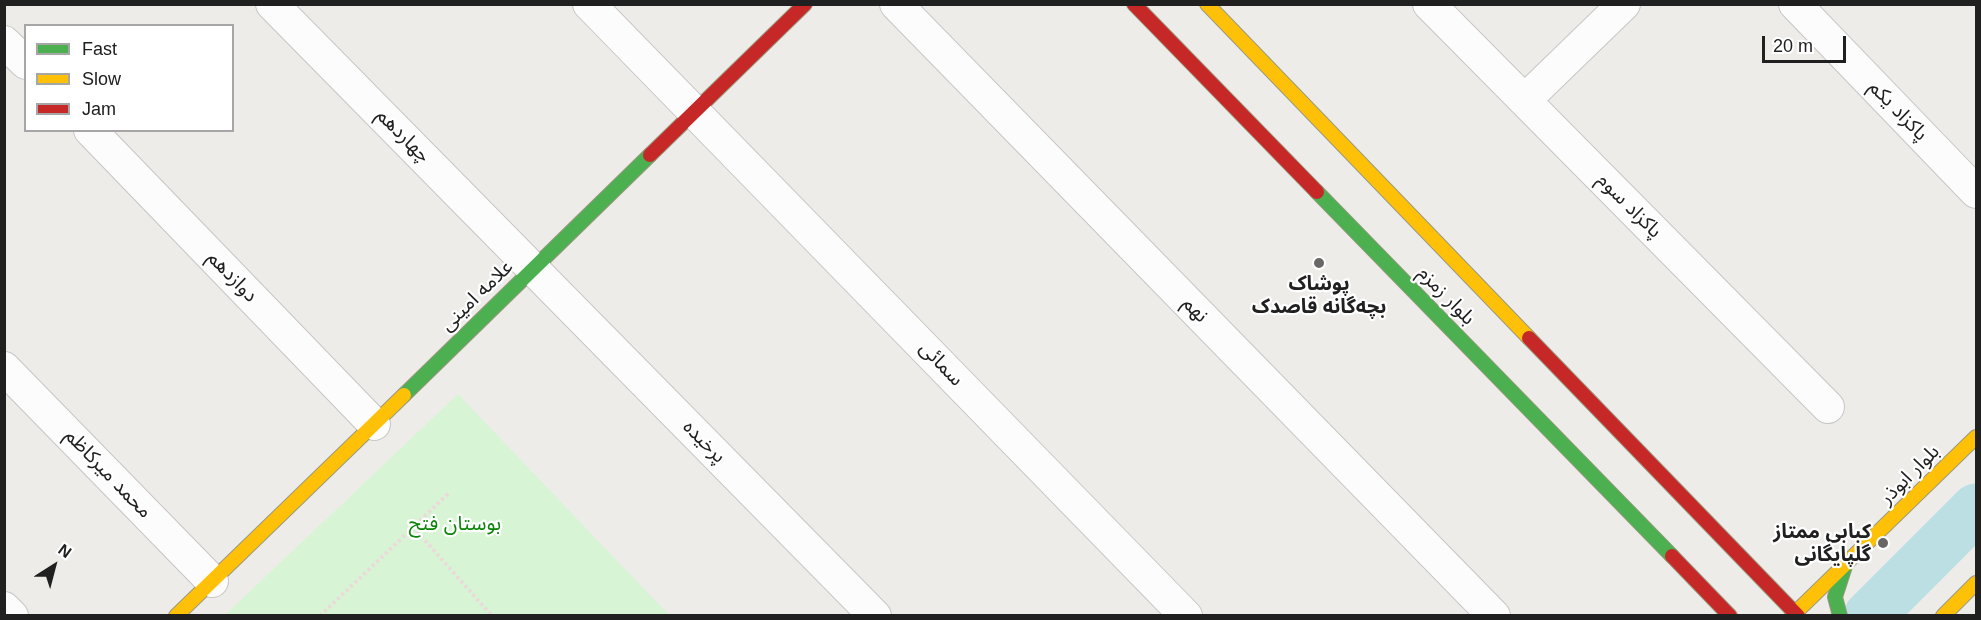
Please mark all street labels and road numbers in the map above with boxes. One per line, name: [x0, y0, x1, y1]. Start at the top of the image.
street label: پاکزاد یکم: [1863, 76, 1933, 146]
street label: چهاردهم: [371, 104, 435, 168]
street label: پاکزاد سوم: [1591, 168, 1667, 244]
street label: دوازدهم: [202, 246, 262, 308]
street label: علامه امینی: [436, 255, 518, 337]
street label: بلوار زمزم: [1412, 262, 1480, 330]
street label: نهم: [1177, 292, 1213, 328]
street label: سمائی: [914, 337, 968, 391]
street label: پرخیده: [677, 415, 731, 469]
street label: محمد میرکاظم: [59, 424, 157, 524]
street label: بلوار ابوذر: [1875, 440, 1945, 510]

